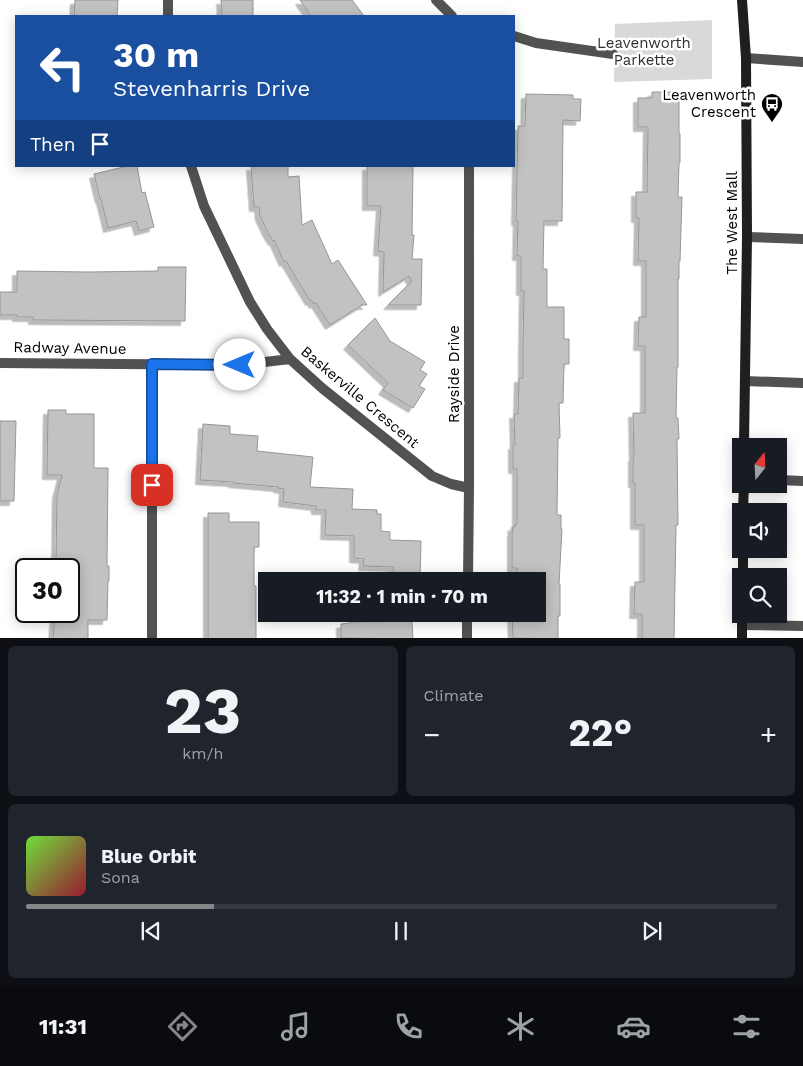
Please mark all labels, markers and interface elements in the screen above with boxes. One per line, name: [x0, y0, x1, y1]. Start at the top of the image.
text: 30 m: [113, 34, 199, 76]
park label: Leavenworth Parkette: [597, 34, 691, 69]
icon: left: [30, 35, 95, 100]
text: Stevenharris Drive: [113, 76, 310, 101]
place label: Leavenworth Crescent: [662, 86, 757, 121]
bus stop icon: Leavenworth Crescent: [760, 92, 784, 123]
icon: arrive: [86, 130, 114, 158]
text: Then: [30, 133, 76, 156]
street label: The West Mall: [723, 171, 741, 275]
street label: Rayside Drive: [445, 325, 463, 423]
street label: Radway Avenue: [13, 338, 127, 358]
position arrow: [213, 338, 265, 390]
street label: Baskerville Crescent: [297, 342, 423, 452]
north arrow: [732, 438, 788, 492]
map controls: [732, 438, 787, 623]
pin: [131, 464, 173, 506]
icon: arrive: [138, 471, 166, 499]
button: sound: [732, 503, 787, 558]
speed limit sign: 30: [15, 558, 80, 623]
button: search: [732, 568, 787, 623]
text: 11:32 · 1 min · 70 m: [316, 585, 488, 608]
text: 23: [164, 673, 241, 749]
text: Climate: [424, 686, 484, 705]
text: 22°: [568, 711, 632, 755]
text: −: [424, 718, 440, 751]
text: +: [760, 718, 777, 751]
text: km/h: [182, 744, 223, 763]
text: Blue Orbit: [101, 845, 196, 868]
text: Sona: [101, 868, 140, 887]
icon: previous: [137, 917, 165, 945]
icon: pause: [387, 917, 415, 945]
icon: next: [638, 917, 666, 945]
icon: directions: [165, 1009, 200, 1044]
icon: music: [278, 1009, 313, 1044]
icon: phone: [391, 1009, 426, 1044]
icon: climate: [503, 1009, 538, 1044]
icon: car: [616, 1009, 651, 1044]
icon: filters: [729, 1009, 764, 1044]
text: 11:31: [39, 1014, 87, 1039]

